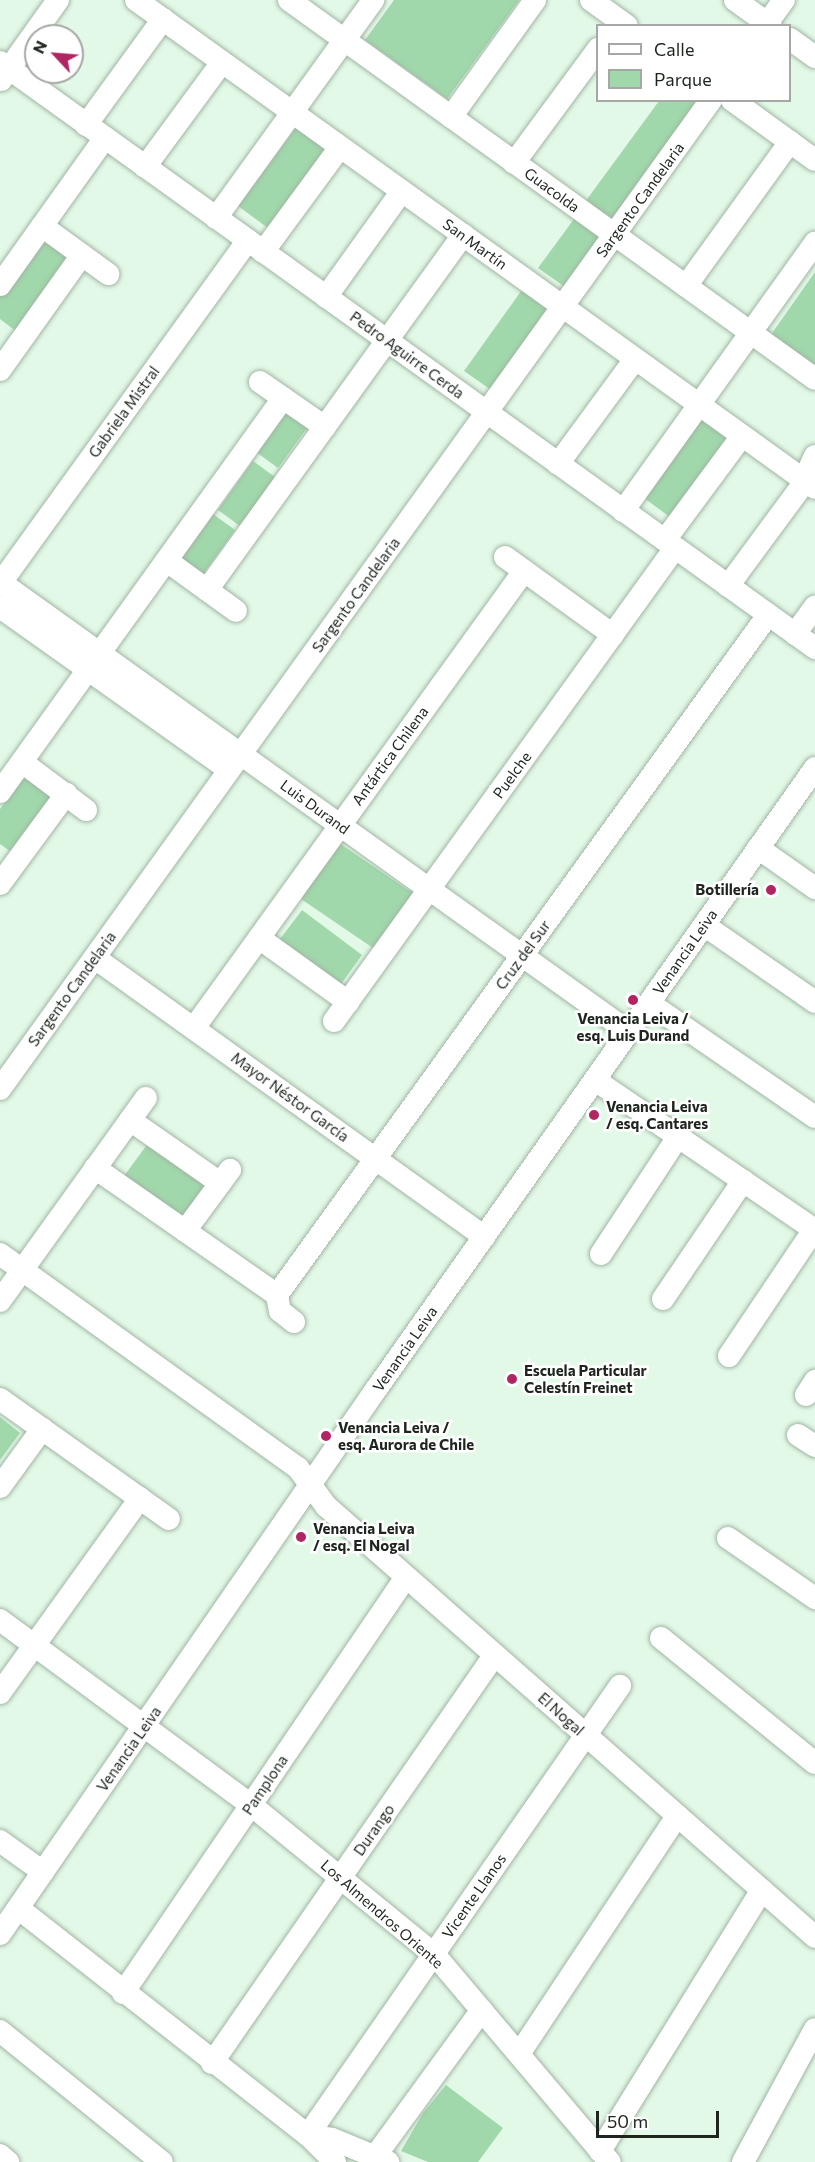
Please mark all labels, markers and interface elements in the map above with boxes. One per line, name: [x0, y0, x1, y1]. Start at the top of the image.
north arrow: [24, 24, 84, 84]
legend: [596, 24, 791, 102]
text: N: [28, 37, 50, 56]
text: Calle: [654, 38, 694, 60]
text: Parque: [654, 68, 712, 90]
street label: Sargento Candelaria: [592, 139, 688, 261]
street label: Guacolda: [521, 164, 583, 216]
street label: San Martín: [439, 215, 511, 273]
street label: Pedro Aguirre Cerda: [346, 308, 468, 402]
street label: Gabriela Mistral: [85, 363, 163, 461]
street label: Sargento Candelaria: [308, 534, 404, 656]
street label: Antártica Chilena: [348, 703, 432, 809]
street label: Puelche: [489, 748, 535, 802]
street label: Luis Durand: [277, 776, 353, 838]
place label: Botillería: [695, 881, 759, 899]
marker: Botillería: [764, 883, 778, 897]
street label: Venancia Leiva: [649, 906, 721, 998]
street label: Cruz del Sur: [492, 917, 554, 993]
street label: Sargento Candelaria: [24, 928, 120, 1050]
marker: Venancia Leiva / esq. Luis Durand: [626, 993, 640, 1007]
place label: Venancia Leiva / esq. Luis Durand: [577, 1009, 689, 1044]
street label: Mayor Néstor García: [228, 1048, 352, 1146]
place label: Venancia Leiva / esq. Cantares: [606, 1097, 708, 1132]
marker: Venancia Leiva / esq. Cantares: [587, 1108, 601, 1122]
street label: Venancia Leiva: [369, 1303, 441, 1395]
place label: Escuela Particular Celestín Freinet: [524, 1361, 647, 1396]
marker: Escuela Particular Celestín Freinet: [505, 1372, 519, 1386]
place label: Venancia Leiva / esq. Aurora de Chile: [338, 1418, 474, 1453]
marker: Venancia Leiva / esq. Aurora de Chile: [319, 1429, 333, 1443]
place label: Venancia Leiva / esq. El Nogal: [313, 1519, 415, 1554]
marker: Venancia Leiva / esq. El Nogal: [294, 1530, 308, 1544]
street label: El Nogal: [534, 1689, 588, 1739]
street label: Venancia Leiva: [93, 1703, 165, 1795]
street label: Pamplona: [238, 1752, 292, 1818]
street label: Durango: [350, 1801, 398, 1859]
street label: Vicente Llanos: [438, 1850, 510, 1942]
street label: Los Almendros Oriente: [317, 1856, 447, 1972]
scale bar: [599, 2099, 722, 2137]
text: 50 m: [607, 2110, 648, 2132]

